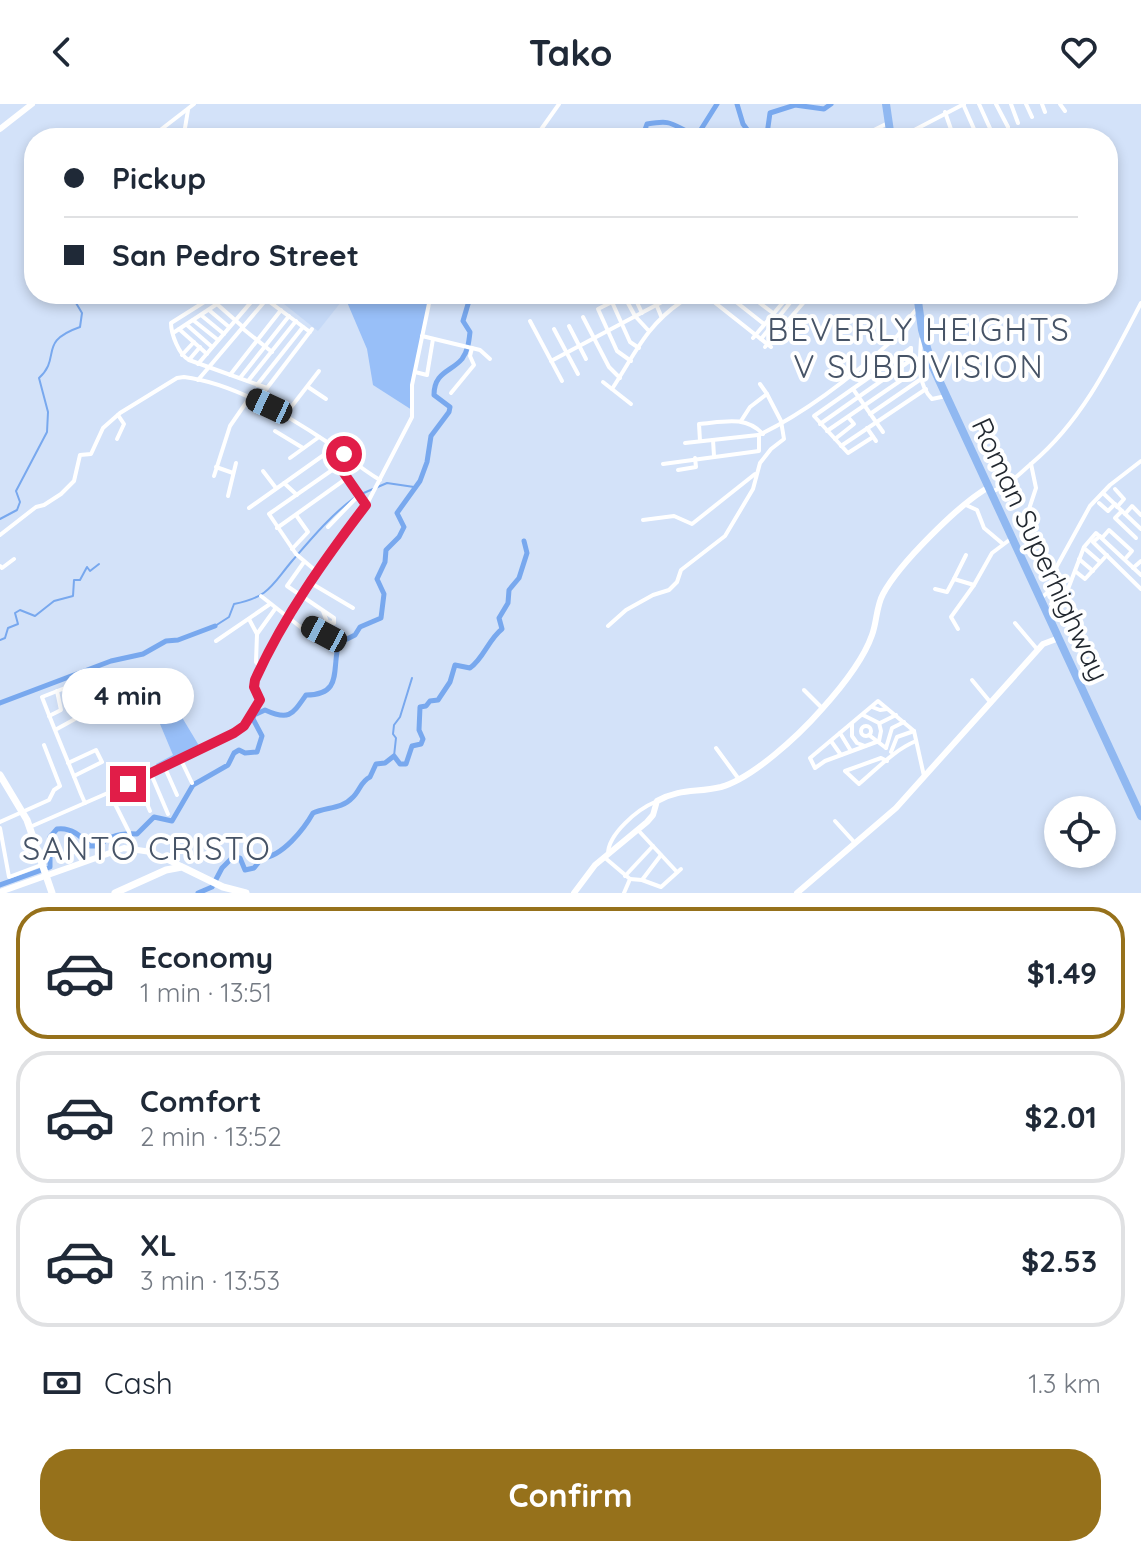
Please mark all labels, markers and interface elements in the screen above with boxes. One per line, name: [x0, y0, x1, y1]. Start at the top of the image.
icon: back: [40, 30, 84, 74]
text: Tako: [529, 30, 612, 75]
icon: heart: [1057, 30, 1101, 74]
text: Pickup: [112, 159, 206, 197]
text: San Pedro Street: [112, 236, 359, 274]
district label: BEVERLY HEIGHTS V SUBDIVISION: [767, 309, 1071, 386]
car: [242, 385, 296, 427]
street label: Roman Superhighway: [965, 412, 1117, 686]
route start: [326, 436, 362, 472]
car: [297, 612, 351, 656]
callout: 4 min: [62, 668, 194, 724]
text: 4 min: [94, 679, 162, 712]
route end: [110, 766, 146, 802]
map controls: [1044, 796, 1116, 868]
button: locate: [1044, 796, 1116, 868]
district label: SANTO CRISTO: [22, 828, 272, 868]
icon: car: [44, 937, 116, 1009]
text: Economy: [140, 938, 273, 976]
text: $1.49: [1027, 954, 1097, 992]
text: 1 min · 13:51: [140, 976, 272, 1009]
icon: car: [44, 1081, 116, 1153]
text: Comfort: [140, 1082, 261, 1120]
text: $2.01: [1024, 1098, 1097, 1136]
text: 2 min · 13:52: [140, 1120, 282, 1153]
icon: car: [44, 1225, 116, 1297]
text: XL: [140, 1226, 177, 1264]
text: $2.53: [1021, 1242, 1097, 1280]
text: 3 min · 13:53: [140, 1264, 280, 1297]
icon: cash: [40, 1361, 84, 1405]
text: Cash: [104, 1364, 173, 1402]
text: 1.3 km: [1028, 1367, 1101, 1400]
button: Confirm: [40, 1449, 1101, 1541]

